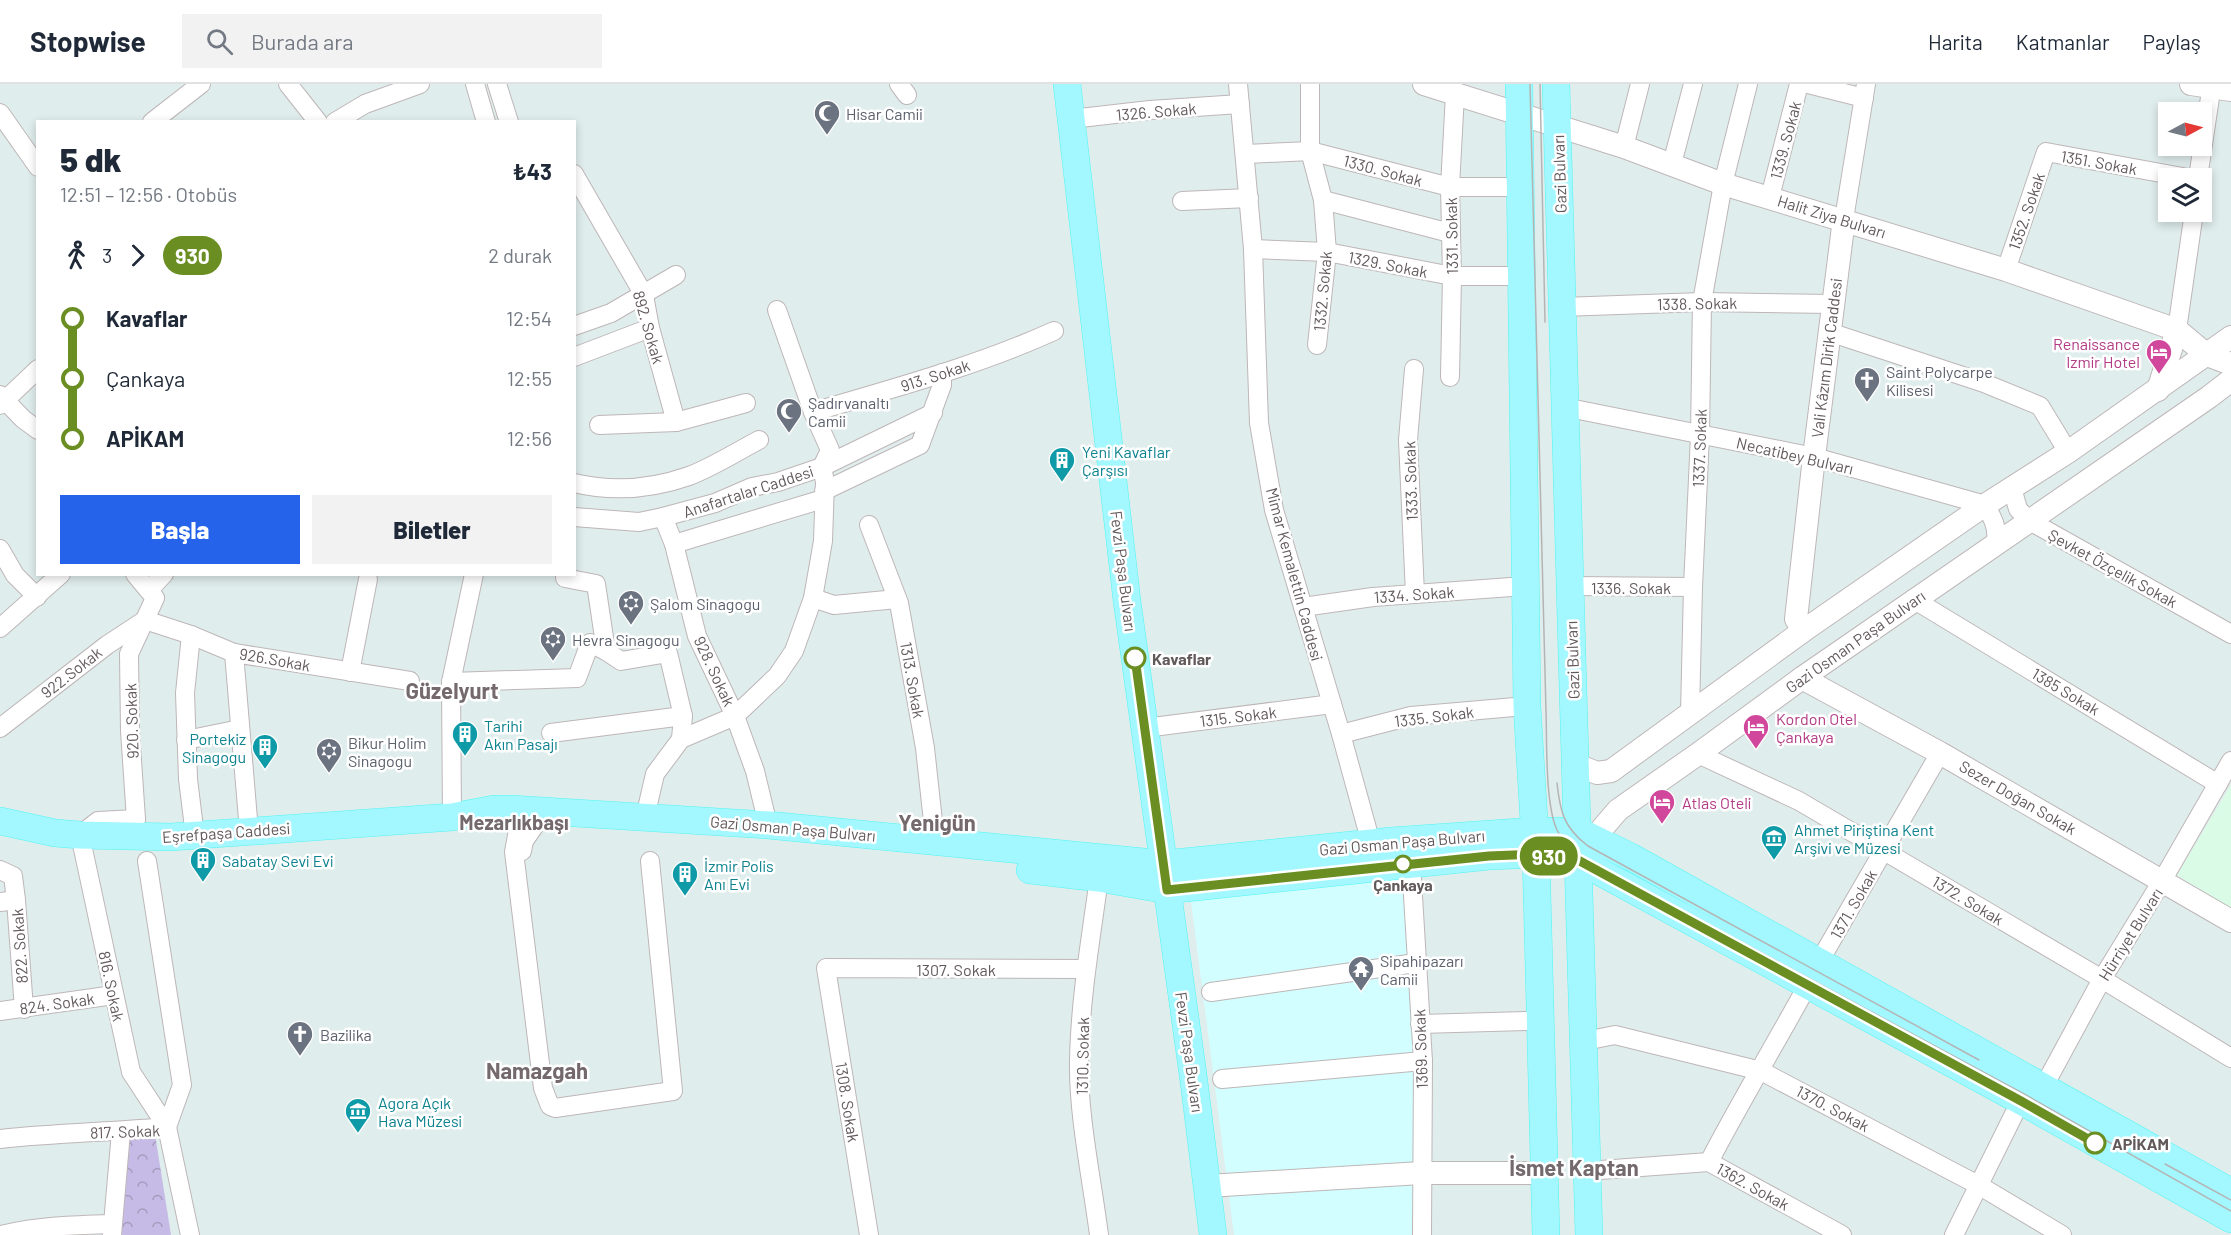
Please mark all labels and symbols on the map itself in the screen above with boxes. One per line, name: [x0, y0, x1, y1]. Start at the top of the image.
mosque icon: Hisar Camii: [812, 98, 842, 136]
street label: 1326. Sokak: [1115, 98, 1197, 124]
street label: 1339. Sokak: [1765, 99, 1805, 181]
north arrow: [2158, 102, 2212, 156]
place label: Hisar Camii: [846, 104, 923, 123]
street label: Gazi Bulvarı: [1548, 134, 1570, 214]
street label: 1351. Sokak: [2059, 146, 2139, 178]
street label: 1330. Sokak: [1341, 150, 1425, 190]
street label: 1352. Sokak: [2004, 170, 2048, 252]
street label: Halit Ziya Bulvarı: [1775, 190, 1889, 242]
street label: 1331. Sokak: [1441, 197, 1461, 275]
street label: 1329. Sokak: [1347, 247, 1429, 281]
street label: 1332. Sokak: [1309, 250, 1335, 332]
street label: Vali Kâzım Dirik Caddesi: [1807, 277, 1845, 439]
street label: 892. Sokak: [630, 288, 668, 366]
street label: 1338. Sokak: [1657, 293, 1737, 313]
place label: Renaissance Izmir Hotel: [2053, 334, 2140, 371]
hotel icon: Renaissance Izmir Hotel: [2144, 337, 2174, 375]
street label: 913. Sokak: [898, 355, 972, 395]
place label: Saint Polycarpe Kilisesi: [1886, 362, 1993, 399]
church icon: Saint Polycarpe Kilisesi: [1852, 365, 1882, 403]
place label: Şadırvanaltı Camii: [808, 393, 889, 430]
mosque icon: Şadırvanaltı Camii: [774, 396, 804, 434]
street label: 1337. Sokak: [1688, 408, 1710, 488]
street label: Necatibey Bulvarı: [1735, 432, 1855, 478]
street label: 1333. Sokak: [1399, 441, 1421, 521]
place label: Yeni Kavaflar Çarşısı: [1082, 442, 1171, 479]
building icon: Yeni Kavaflar Çarşısı: [1047, 445, 1077, 483]
street label: Anafartalar Caddesi: [681, 461, 815, 521]
street label: Mimar Kemalettin Caddesi: [1263, 485, 1327, 663]
street label: Fevzi Paşa Bulvarı: [1107, 509, 1141, 633]
street label: Şevket Özçelik Sokak: [2045, 525, 2181, 611]
street label: 1336. Sokak: [1591, 578, 1671, 597]
street label: 1334. Sokak: [1373, 582, 1455, 606]
street label: Gazi Osman Paşa Bulvarı: [1782, 586, 1928, 696]
synagogue icon: Şalom Sinagogu: [616, 588, 646, 626]
place label: Şalom Sinagogu: [650, 594, 760, 613]
street label: Gazi Bulvarı: [1561, 620, 1583, 700]
synagogue icon: Hevra Sinagogu: [538, 624, 568, 662]
place label: Hevra Sinagogu: [572, 630, 680, 649]
street label: 928. Sokak: [691, 633, 739, 709]
street label: 1313. Sokak: [897, 640, 929, 720]
street label: 922.Sokak: [37, 642, 105, 702]
street label: 926.Sokak: [238, 643, 312, 675]
marker: Kavaflar: [1124, 647, 1146, 669]
place label: Kavaflar: [1152, 649, 1211, 668]
street label: 1385 Sokak: [2029, 663, 2103, 719]
district label: Güzelyurt: [406, 677, 499, 703]
street label: 920. Sokak: [120, 683, 142, 759]
street label: 1315. Sokak: [1198, 702, 1278, 730]
street label: 1335. Sokak: [1393, 702, 1475, 730]
place label: Kordon Otel Çankaya: [1776, 709, 1857, 746]
hotel icon: Kordon Otel Çankaya: [1741, 712, 1771, 750]
place label: Tarihi Akın Pasajı: [484, 716, 558, 753]
building icon: Tarihi Akın Pasajı: [450, 719, 480, 757]
place label: Portekiz Sinagogu: [182, 729, 246, 766]
building icon: Portekiz Sinagogu: [250, 732, 280, 770]
place label: Bikur Holim Sinagogu: [348, 733, 427, 770]
synagogue icon: Bikur Holim Sinagogu: [314, 736, 344, 774]
street label: Sezer Doğan Sokak: [1956, 756, 2080, 838]
hotel icon: Atlas Oteli: [1647, 787, 1677, 825]
place label: Atlas Oteli: [1682, 793, 1751, 812]
district label: Yenigün: [898, 809, 976, 835]
district label: Mezarlıkbaşı: [459, 810, 569, 834]
street label: Gazi Osman Paşa Bulvarı: [709, 811, 877, 845]
street label: Eşrefpaşa Caddesi: [161, 818, 291, 846]
place label: Ahmet Piriştina Kent Arşivi ve Müzesi: [1794, 820, 1934, 857]
museum icon: Ahmet Piriştina Kent Arşivi ve Müzesi: [1759, 823, 1789, 861]
street label: Gazi Osman Paşa Bulvarı: [1318, 825, 1486, 859]
line badge: 930: [1514, 836, 1584, 876]
building icon: Sabatay Sevi Evi: [188, 845, 218, 883]
place label: Sabatay Sevi Evi: [222, 851, 333, 870]
marker: Çankaya: [1394, 855, 1412, 873]
place label: İzmir Polis Anı Evi: [704, 856, 774, 893]
building icon: İzmir Polis Anı Evi: [670, 859, 700, 897]
street label: 1371. Sokak: [1826, 866, 1880, 942]
street label: 1372. Sokak: [1929, 871, 2007, 929]
place label: Çankaya: [1373, 875, 1433, 894]
street label: Hürriyet Bulvarı: [2094, 884, 2166, 984]
street label: 822. Sokak: [7, 908, 31, 984]
street label: 816. Sokak: [95, 949, 129, 1023]
place label: Sipahipazarı Camii: [1380, 951, 1463, 988]
temple icon: Sipahipazarı Camii: [1346, 954, 1376, 992]
street label: 1307. Sokak: [916, 960, 996, 979]
street label: 824. Sokak: [18, 988, 96, 1018]
street label: Fevzi Paşa Bulvarı: [1172, 990, 1208, 1114]
street label: 1369. Sokak: [1409, 1009, 1431, 1089]
street label: 1310. Sokak: [1072, 1017, 1092, 1095]
church icon: Bazilika: [285, 1019, 315, 1057]
place label: Bazilika: [320, 1025, 372, 1044]
district label: Namazgah: [486, 1057, 588, 1083]
street label: 1308. Sokak: [832, 1061, 864, 1143]
street label: 1370. Sokak: [1793, 1081, 1873, 1135]
place label: Agora Açık Hava Müzesi: [378, 1093, 462, 1130]
museum icon: Agora Açık Hava Müzesi: [343, 1096, 373, 1134]
street label: 817. Sokak: [90, 1120, 160, 1142]
marker: APİKAM: [2084, 1132, 2106, 1154]
place label: APİKAM: [2112, 1134, 2169, 1153]
district label: İsmet Kaptan: [1509, 1154, 1639, 1180]
street label: 1362. Sokak: [1713, 1158, 1793, 1214]

